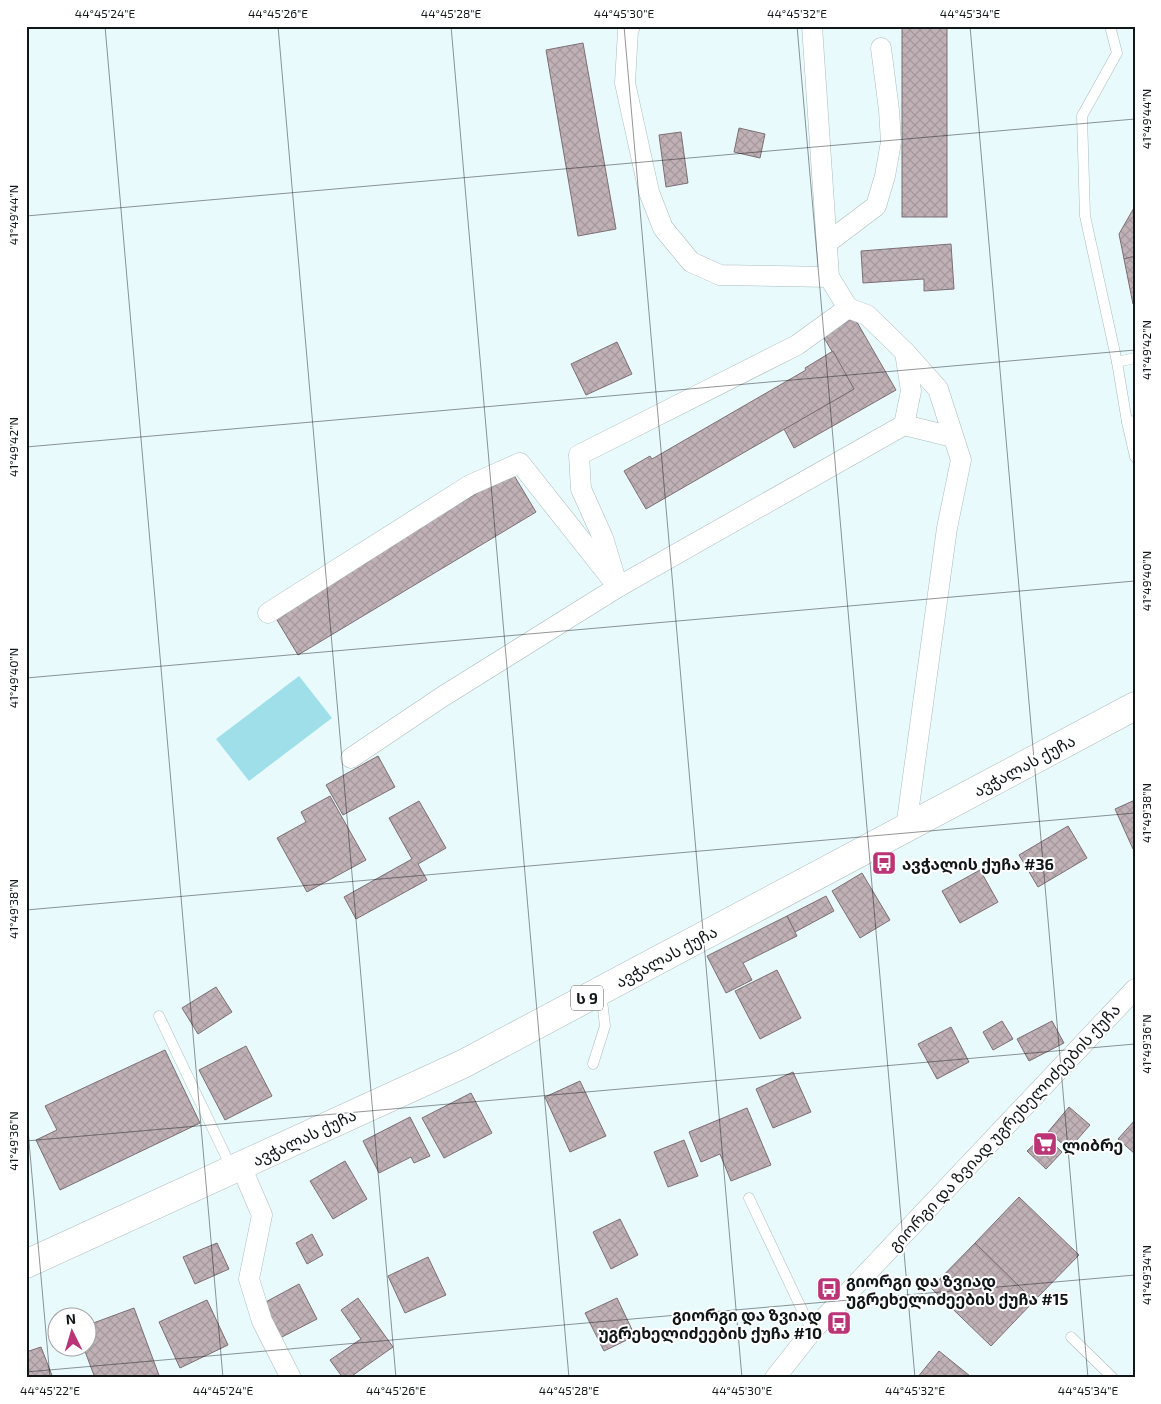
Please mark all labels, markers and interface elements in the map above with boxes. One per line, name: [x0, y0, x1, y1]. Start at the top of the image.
text: 44°45'24"E: [75, 6, 136, 20]
text: 44°45'26"E: [248, 6, 308, 20]
text: 44°45'28"E: [421, 6, 481, 20]
text: 44°45'30"E: [594, 6, 654, 20]
text: 44°45'32"E: [767, 6, 827, 20]
text: 44°45'34"E: [940, 6, 1000, 20]
text: 41°49'44"N: [1139, 89, 1153, 149]
text: 41°49'44"N: [6, 185, 20, 245]
text: 41°49'42"N: [1139, 320, 1153, 380]
text: 41°49'42"N: [6, 417, 20, 477]
text: 41°49'40"N: [1139, 551, 1153, 611]
text: 41°49'40"N: [6, 648, 20, 708]
street label: ავჭალას ქუჩა: [970, 730, 1079, 802]
text: 41°49'38"N: [1139, 783, 1153, 843]
bus stop icon: ავჭალის ქუჩა #36: [871, 850, 897, 876]
place label: ავჭალის ქუჩა #36: [902, 854, 1054, 875]
text: 41°49'38"N: [6, 879, 20, 939]
street label: ავჭალას ქუჩა: [612, 921, 721, 993]
road number: ს 9: [571, 986, 603, 1010]
street label: გიორგი და ზვიად უგრეხელიძეების ქუჩა: [884, 1000, 1125, 1256]
text: 41°49'36"N: [1139, 1014, 1153, 1074]
street label: ავჭალას ქუჩა: [249, 1105, 360, 1171]
text: 41°49'36"N: [6, 1111, 20, 1171]
supermarket icon: ლიბრე: [1032, 1131, 1058, 1157]
place label: ლიბრე: [1062, 1135, 1123, 1156]
text: 41°49'34"N: [1139, 1245, 1153, 1305]
place label: გიორგი და ზვიად უგრეხელიძეების ქუჩა #15: [846, 1271, 1069, 1310]
bus stop icon: გიორგი და ზვიად უგრეხელიძეების ქუჩა #15: [816, 1276, 842, 1302]
place label: გიორგი და ზვიად უგრეხელიძეების ქუჩა #10: [598, 1305, 822, 1344]
north arrow: [48, 1306, 98, 1356]
text: N: [65, 1310, 77, 1327]
bus stop icon: გიორგი და ზვიად უგრეხელიძეების ქუჩა #10: [826, 1310, 852, 1336]
text: 44°45'22"E: [20, 1383, 80, 1397]
text: 44°45'24"E: [193, 1383, 254, 1397]
text: 44°45'26"E: [366, 1383, 426, 1397]
text: 44°45'28"E: [539, 1383, 599, 1397]
text: 44°45'30"E: [712, 1383, 772, 1397]
text: 44°45'32"E: [885, 1383, 945, 1397]
text: 44°45'34"E: [1058, 1383, 1118, 1397]

